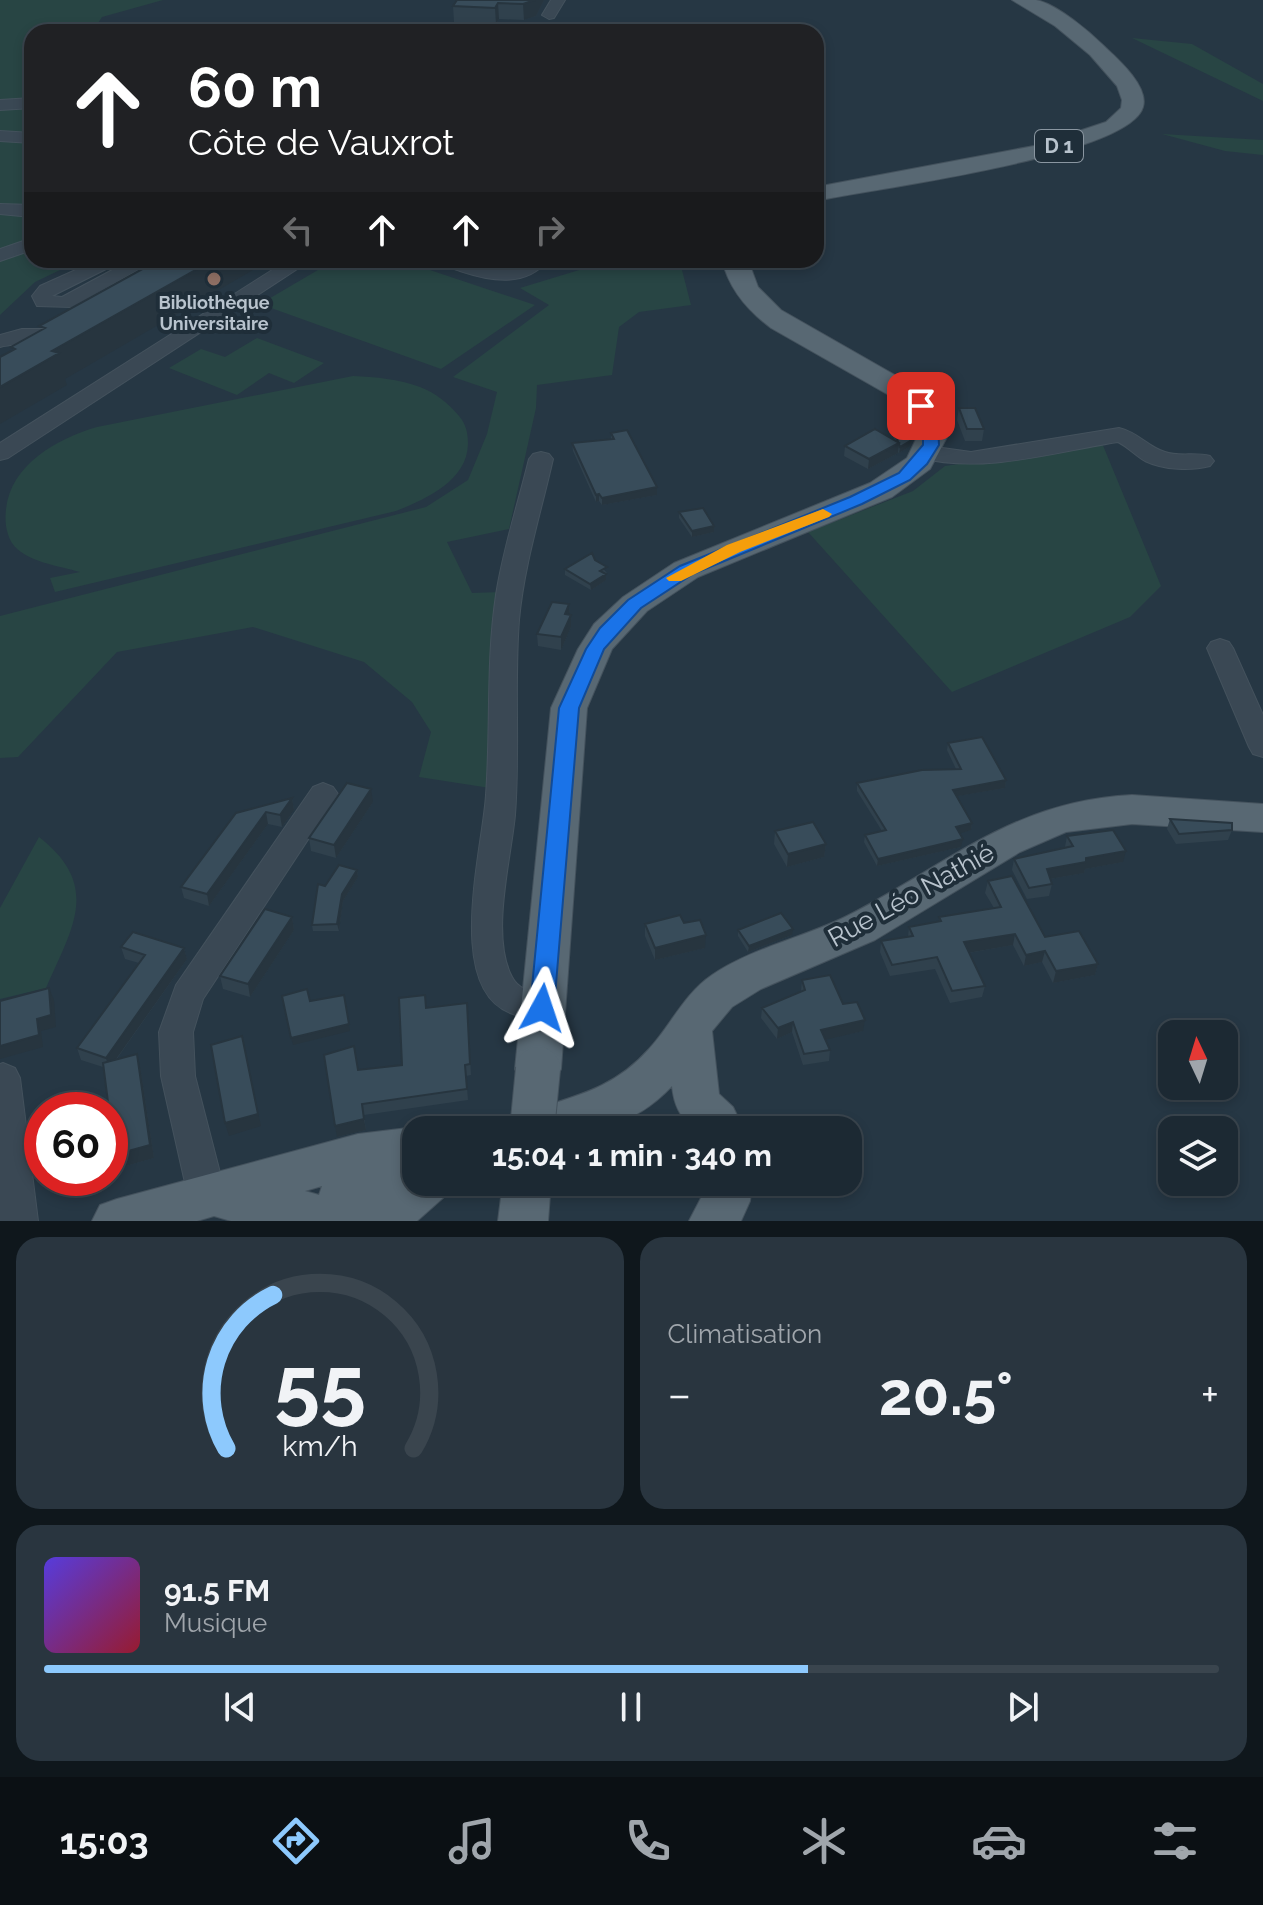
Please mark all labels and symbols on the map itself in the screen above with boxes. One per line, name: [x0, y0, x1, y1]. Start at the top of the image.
road number: D 1: [1035, 130, 1083, 162]
marker: Bibliothèque Universitaire: [205, 270, 223, 288]
place label: Bibliothèque Universitaire: [158, 292, 270, 334]
pin: [887, 372, 955, 440]
street label: Rue Léo Nathié: [823, 837, 999, 953]
position arrow: [500, 966, 584, 1050]
north arrow: [1158, 1020, 1238, 1100]
speed limit sign: 60: [24, 1092, 128, 1196]

